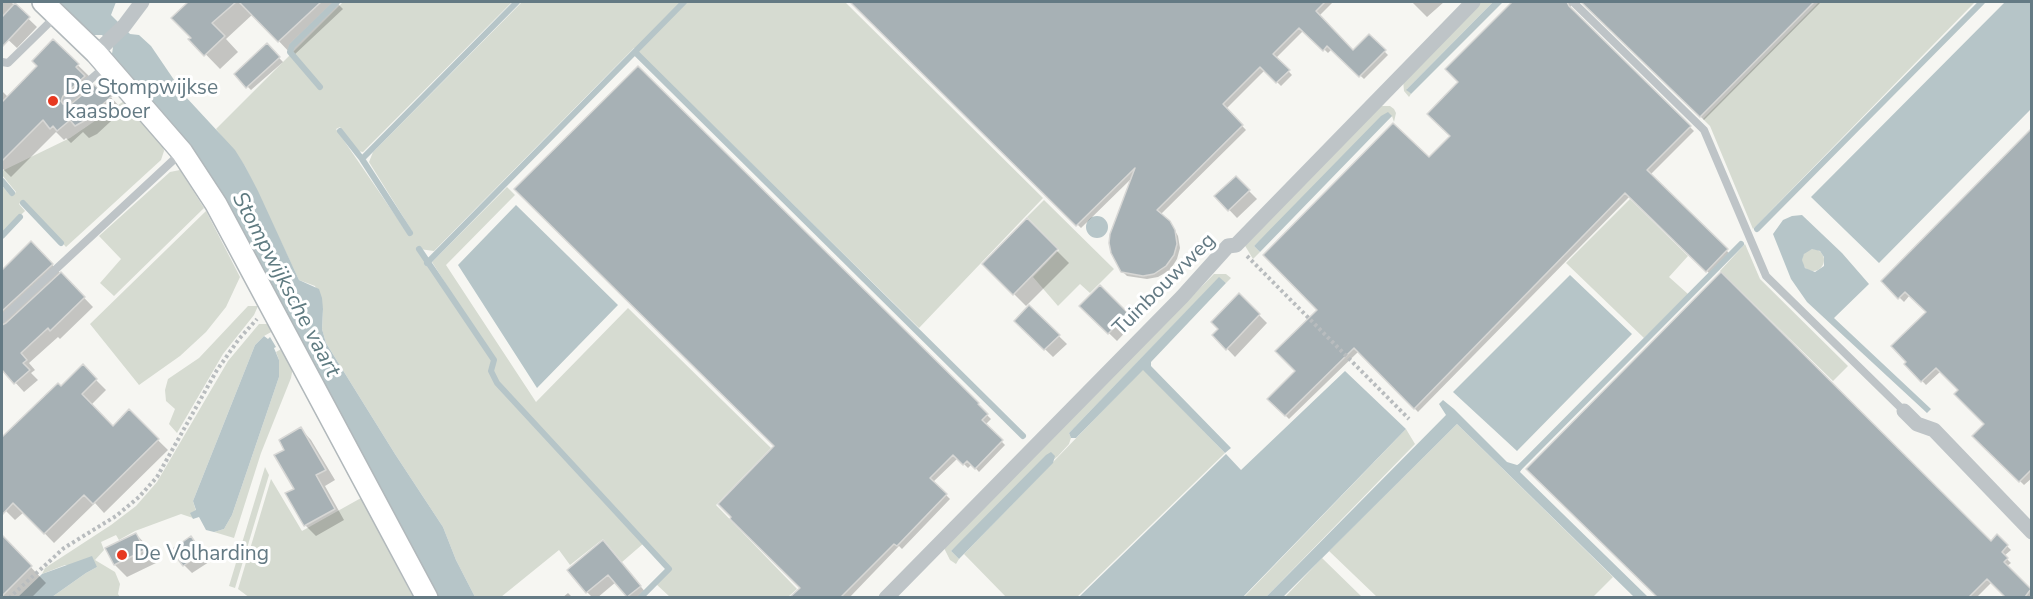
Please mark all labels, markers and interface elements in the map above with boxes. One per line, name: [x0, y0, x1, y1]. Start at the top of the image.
place label: De Stompwijkse kaasboer: [65, 76, 218, 126]
marker: De Stompwijkse kaasboer: [46, 94, 60, 108]
water label: Stompwijksche vaart: [225, 188, 345, 382]
street label: Tuinbouwweg: [1109, 229, 1221, 341]
place label: De Volharding: [134, 542, 269, 568]
marker: De Volharding: [115, 548, 129, 562]

